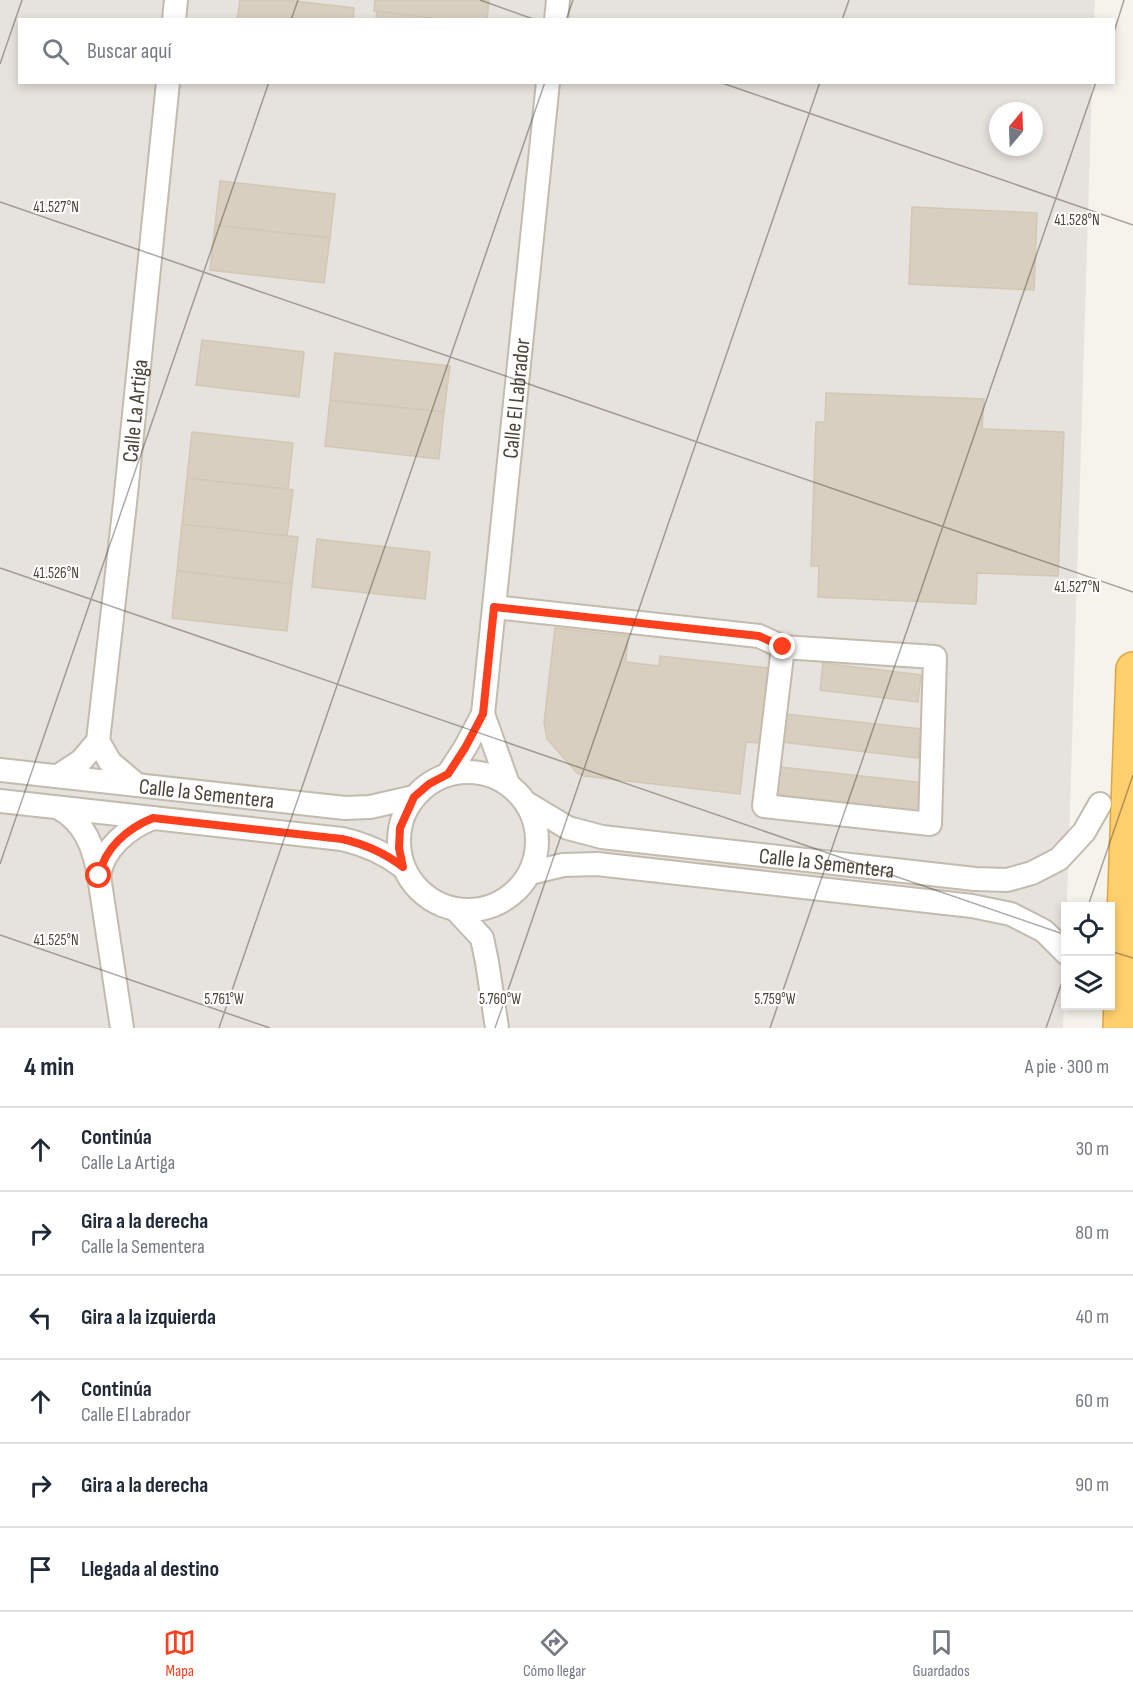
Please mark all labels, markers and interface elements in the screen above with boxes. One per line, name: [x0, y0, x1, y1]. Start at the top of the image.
search box: [18, 18, 1115, 84]
icon: search: [39, 35, 72, 68]
text: Buscar aquí: [87, 38, 172, 65]
north arrow: [989, 102, 1043, 156]
text: 41.527°N: [33, 198, 79, 217]
text: 41.528°N: [1054, 211, 1100, 230]
street label: Calle El Labrador: [497, 337, 537, 460]
street label: Calle La Artiga: [117, 358, 155, 464]
text: 41.526°N: [33, 564, 79, 583]
text: 41.527°N: [1054, 578, 1100, 597]
route end: [769, 633, 795, 659]
street label: Calle la Sementera: [137, 773, 276, 815]
street label: Calle la Sementera: [757, 843, 896, 885]
route start: [85, 862, 111, 888]
map controls: [1061, 902, 1115, 1010]
button: locate: [1061, 902, 1115, 956]
text: 41.525°N: [33, 931, 79, 950]
button: layers: [1061, 956, 1115, 1010]
text: 5.761°W: [204, 990, 244, 1009]
text: 5.760°W: [479, 990, 521, 1009]
text: 5.759°W: [754, 990, 796, 1009]
text: 4 min: [24, 1052, 74, 1083]
text: A pie · 300 m: [1025, 1055, 1109, 1079]
text: Continúa: [81, 1124, 152, 1151]
icon: ahead: [24, 1133, 57, 1166]
text: 30 m: [1076, 1137, 1109, 1161]
text: Calle La Artiga: [81, 1151, 175, 1175]
text: Gira a la derecha: [81, 1208, 208, 1235]
icon: right: [24, 1217, 57, 1250]
text: 80 m: [1075, 1221, 1109, 1245]
text: Calle la Sementera: [81, 1235, 205, 1259]
icon: left: [24, 1301, 57, 1334]
text: Gira a la izquierda: [81, 1304, 216, 1331]
text: 40 m: [1076, 1305, 1109, 1329]
text: Continúa: [81, 1376, 152, 1403]
icon: ahead: [24, 1385, 57, 1418]
text: 60 m: [1075, 1389, 1109, 1413]
text: Calle El Labrador: [81, 1403, 191, 1427]
icon: right: [24, 1469, 57, 1502]
text: Gira a la derecha: [81, 1472, 208, 1499]
text: 90 m: [1075, 1473, 1109, 1497]
icon: arrive: [24, 1553, 57, 1586]
text: Llegada al destino: [81, 1556, 219, 1583]
tab: Mapa: [163, 1626, 196, 1681]
tab: Cómo llegar: [523, 1626, 586, 1681]
tab: Guardados: [913, 1626, 970, 1681]

